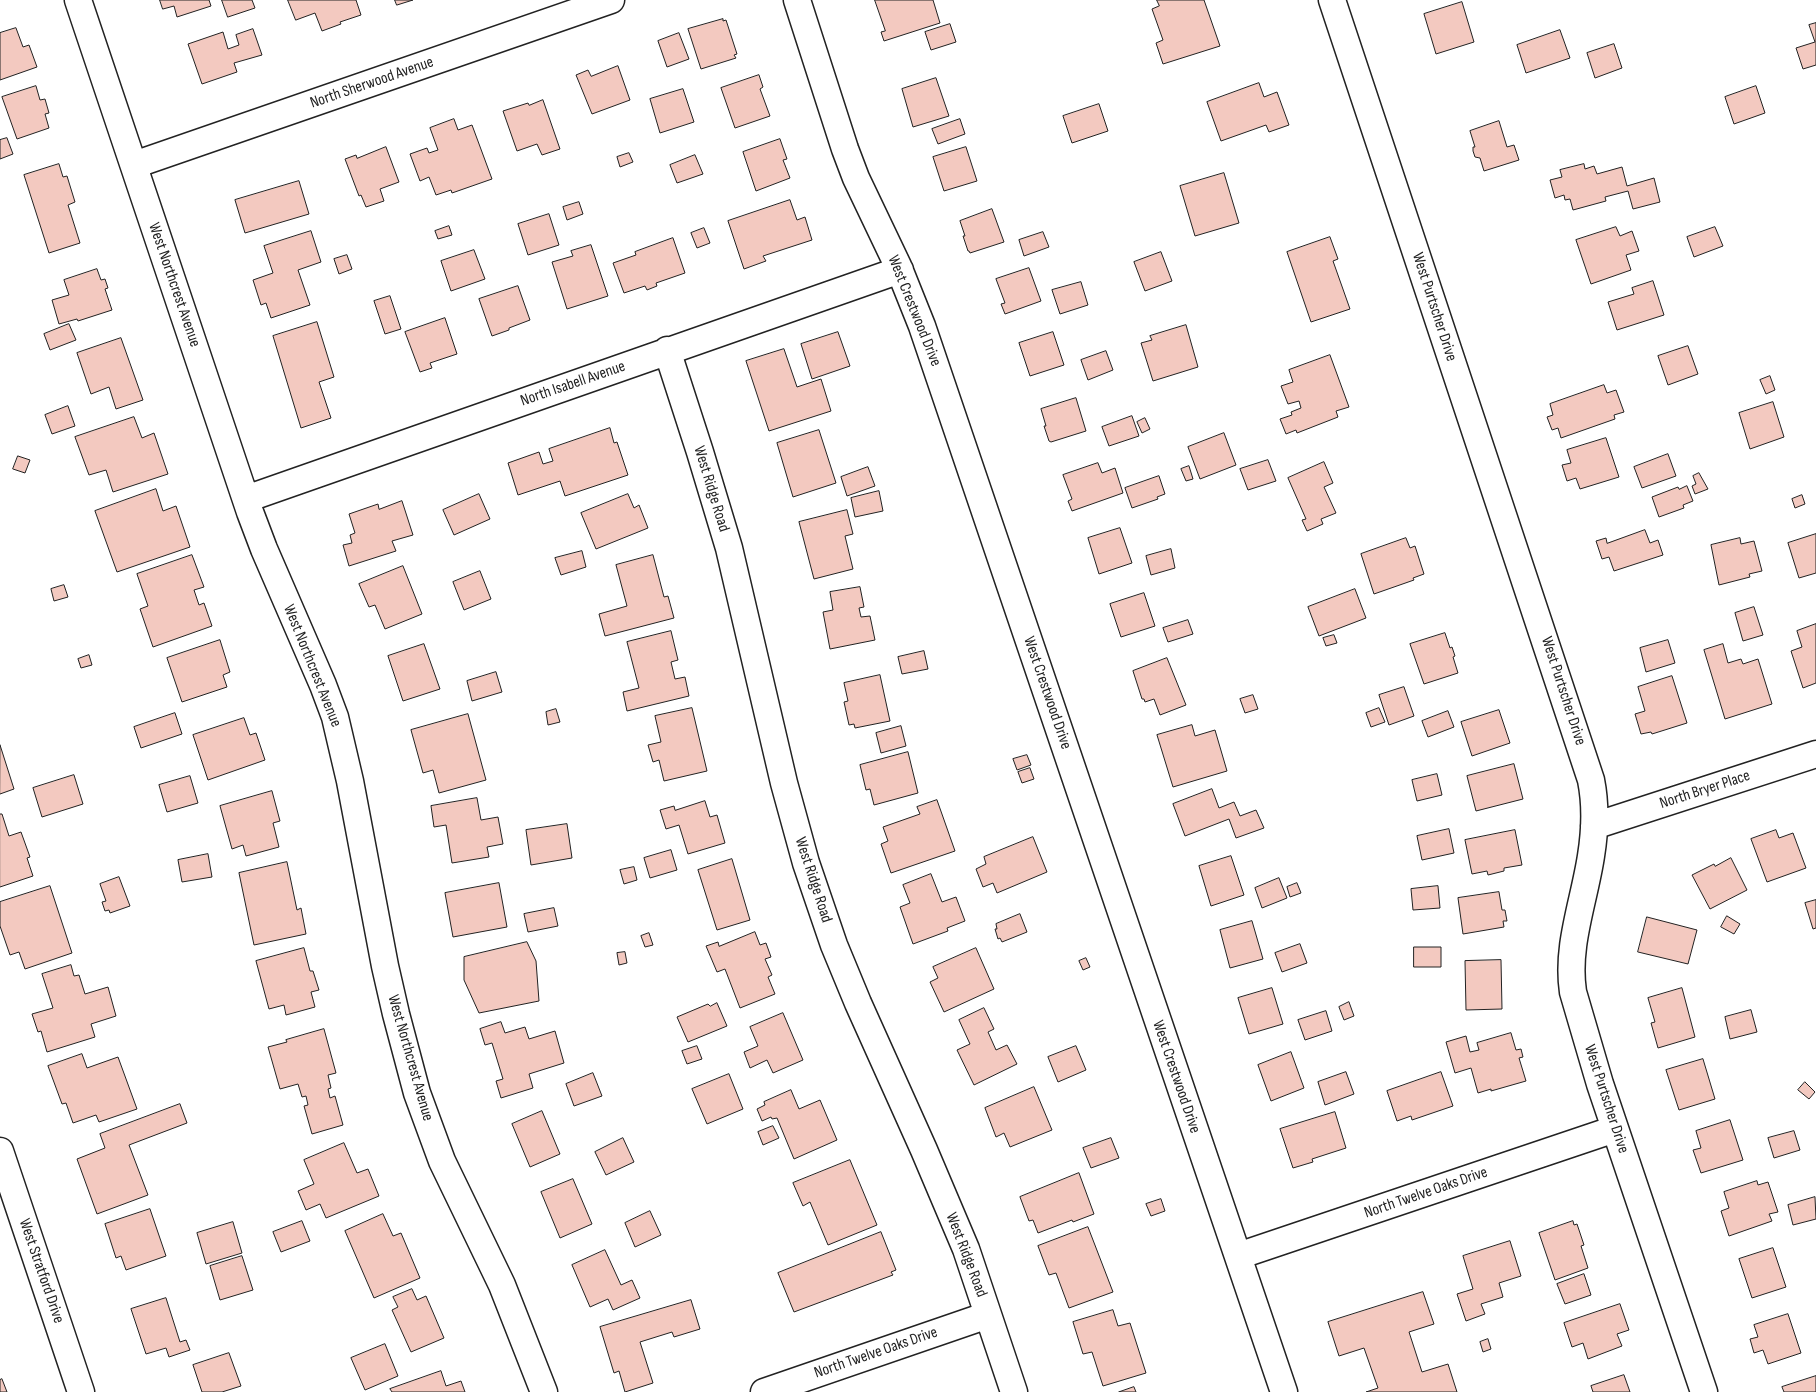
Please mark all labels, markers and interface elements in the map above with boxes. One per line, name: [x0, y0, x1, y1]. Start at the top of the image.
street label: North Sherwood Avenue: [308, 53, 436, 113]
street label: West Northcrest Avenue: [144, 220, 204, 350]
street label: West Purtscher Drive: [1407, 250, 1461, 364]
street label: West Crestwood Drive: [883, 253, 945, 369]
street label: North Isabell Avenue: [518, 357, 628, 411]
street label: West Ridge Road: [689, 444, 733, 534]
street label: West Northcrest Avenue: [279, 602, 345, 730]
street label: West Crestwood Drive: [1019, 634, 1075, 752]
street label: West Purtscher Drive: [1536, 634, 1590, 748]
street label: North Bryer Place: [1657, 766, 1753, 814]
street label: West Ridge Road: [790, 835, 836, 925]
street label: West Northcrest Avenue: [383, 993, 437, 1123]
street label: West Crestwood Drive: [1148, 1018, 1204, 1136]
street label: West Purtscher Drive: [1579, 1042, 1633, 1156]
street label: North Twelve Oaks Drive: [1362, 1163, 1490, 1223]
street label: West Ridge Road: [941, 1210, 991, 1300]
street label: West Stratford Drive: [14, 1216, 68, 1326]
street label: North Twelve Oaks Drive: [812, 1323, 940, 1383]

